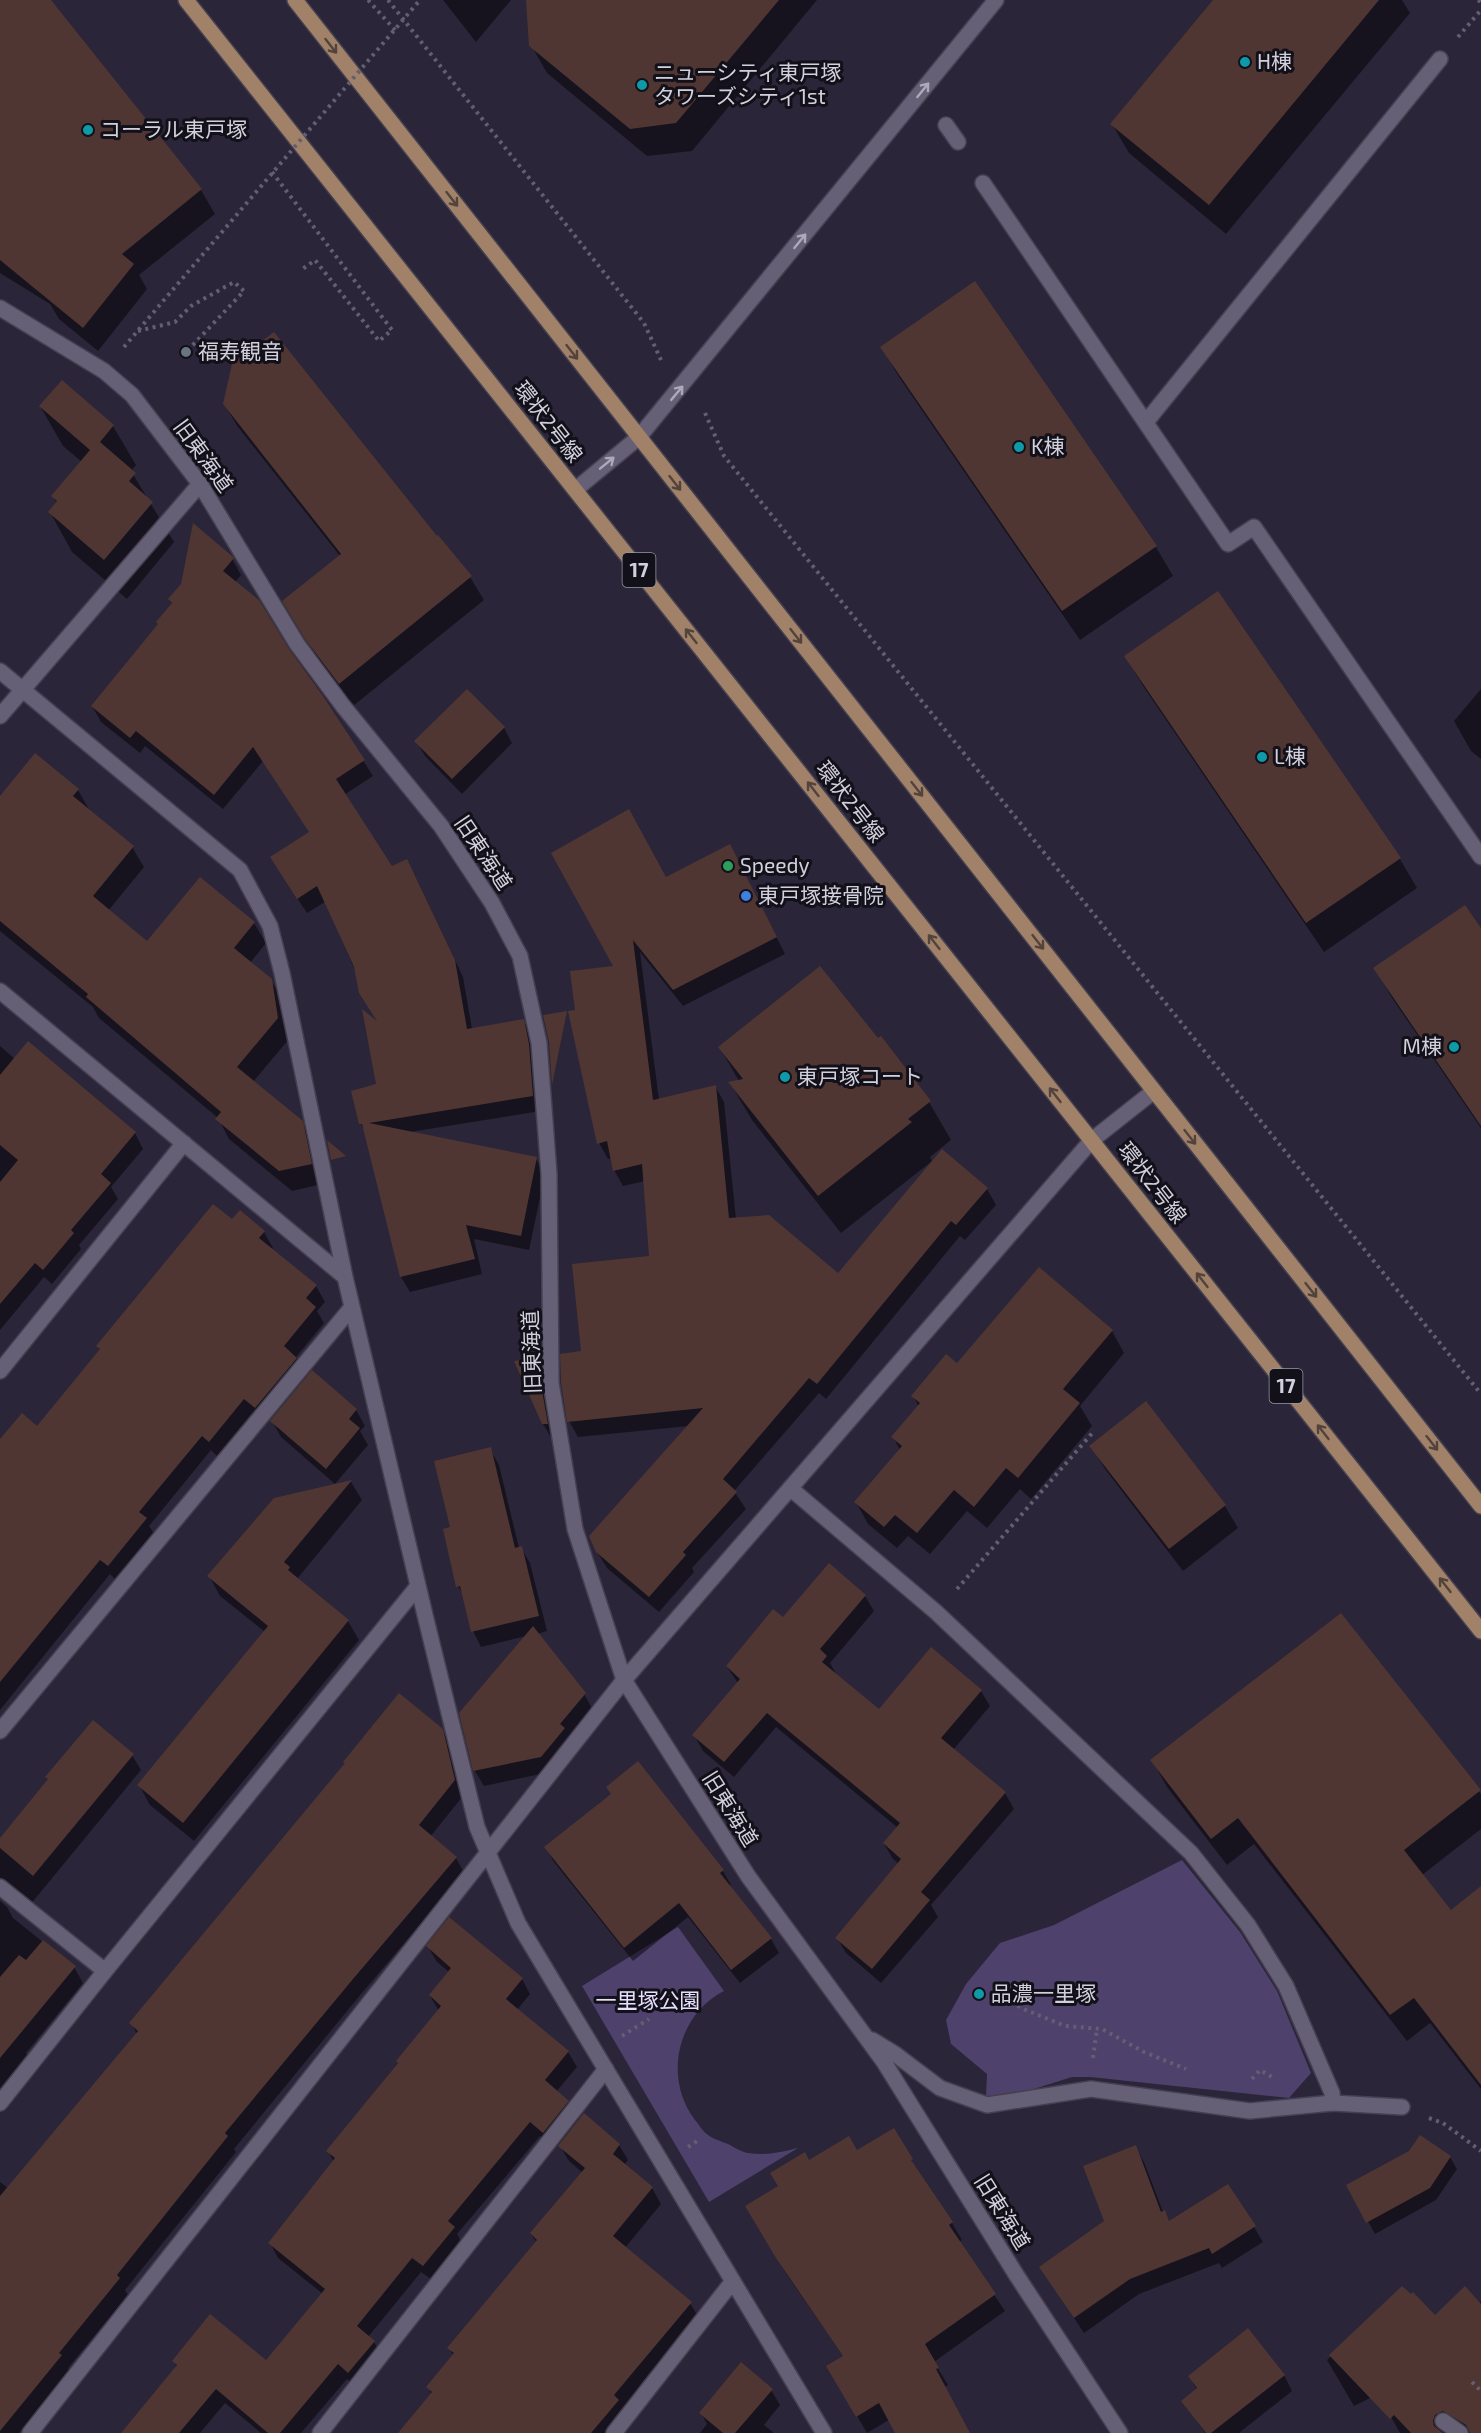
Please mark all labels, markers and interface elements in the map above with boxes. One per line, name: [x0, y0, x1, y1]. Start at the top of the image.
one-way arrow: [324, 38, 337, 54]
place label: H棟: [1257, 48, 1292, 73]
marker: H棟: [1238, 55, 1252, 69]
place label: ニューシティ東戸塚 タワーズシティ1st: [654, 59, 841, 108]
marker: ニューシティ東戸塚 タワーズシティ1st: [635, 78, 649, 92]
one-way arrow: [916, 83, 930, 98]
place label: コーラル東戸塚: [100, 116, 247, 141]
marker: コーラル東戸塚: [81, 123, 95, 137]
one-way arrow: [445, 191, 458, 207]
one-way arrow: [794, 234, 807, 250]
place label: 福寿観音: [198, 338, 282, 363]
one-way arrow: [566, 344, 579, 360]
marker: 福寿観音: [179, 345, 193, 359]
street label: 環状2号線: [510, 376, 589, 467]
one-way arrow: [670, 386, 684, 401]
street label: 旧東海道: [169, 414, 239, 496]
place label: K棟: [1031, 433, 1064, 458]
marker: K棟: [1012, 440, 1026, 454]
one-way arrow: [599, 457, 615, 470]
one-way arrow: [669, 475, 682, 491]
road number: 17: [622, 553, 656, 587]
one-way arrow: [790, 628, 803, 644]
one-way arrow: [685, 629, 698, 645]
place label: L棟: [1274, 743, 1306, 768]
marker: L棟: [1255, 750, 1269, 764]
street label: 環状2号線: [812, 756, 891, 847]
one-way arrow: [806, 781, 819, 797]
one-way arrow: [910, 781, 923, 797]
street label: 旧東海道: [450, 810, 518, 894]
place label: Speedy: [740, 852, 810, 877]
marker: Speedy: [721, 859, 735, 873]
place label: 東戸塚接骨院: [758, 882, 884, 907]
marker: 東戸塚接骨院: [739, 889, 753, 903]
one-way arrow: [1031, 934, 1044, 950]
one-way arrow: [927, 935, 941, 950]
place label: M棟: [1403, 1033, 1442, 1058]
marker: M棟: [1447, 1040, 1461, 1054]
place label: 東戸塚コート: [797, 1063, 923, 1088]
marker: 東戸塚コート: [778, 1070, 792, 1084]
one-way arrow: [1049, 1087, 1062, 1103]
one-way arrow: [1184, 1129, 1197, 1145]
street label: 環状2号線: [1114, 1137, 1193, 1228]
one-way arrow: [1195, 1272, 1208, 1288]
one-way arrow: [1304, 1282, 1317, 1298]
street label: 旧東海道: [517, 1310, 544, 1394]
road number: 17: [1270, 1369, 1302, 1403]
one-way arrow: [1317, 1424, 1330, 1440]
one-way arrow: [1425, 1435, 1438, 1451]
one-way arrow: [1438, 1577, 1451, 1593]
street label: 旧東海道: [698, 1766, 764, 1850]
place label: 品濃一里塚: [991, 1980, 1096, 2005]
park label: 一里塚公園: [596, 1987, 701, 2012]
marker: 品濃一里塚: [972, 1987, 986, 2001]
street label: 旧東海道: [970, 2169, 1036, 2253]

